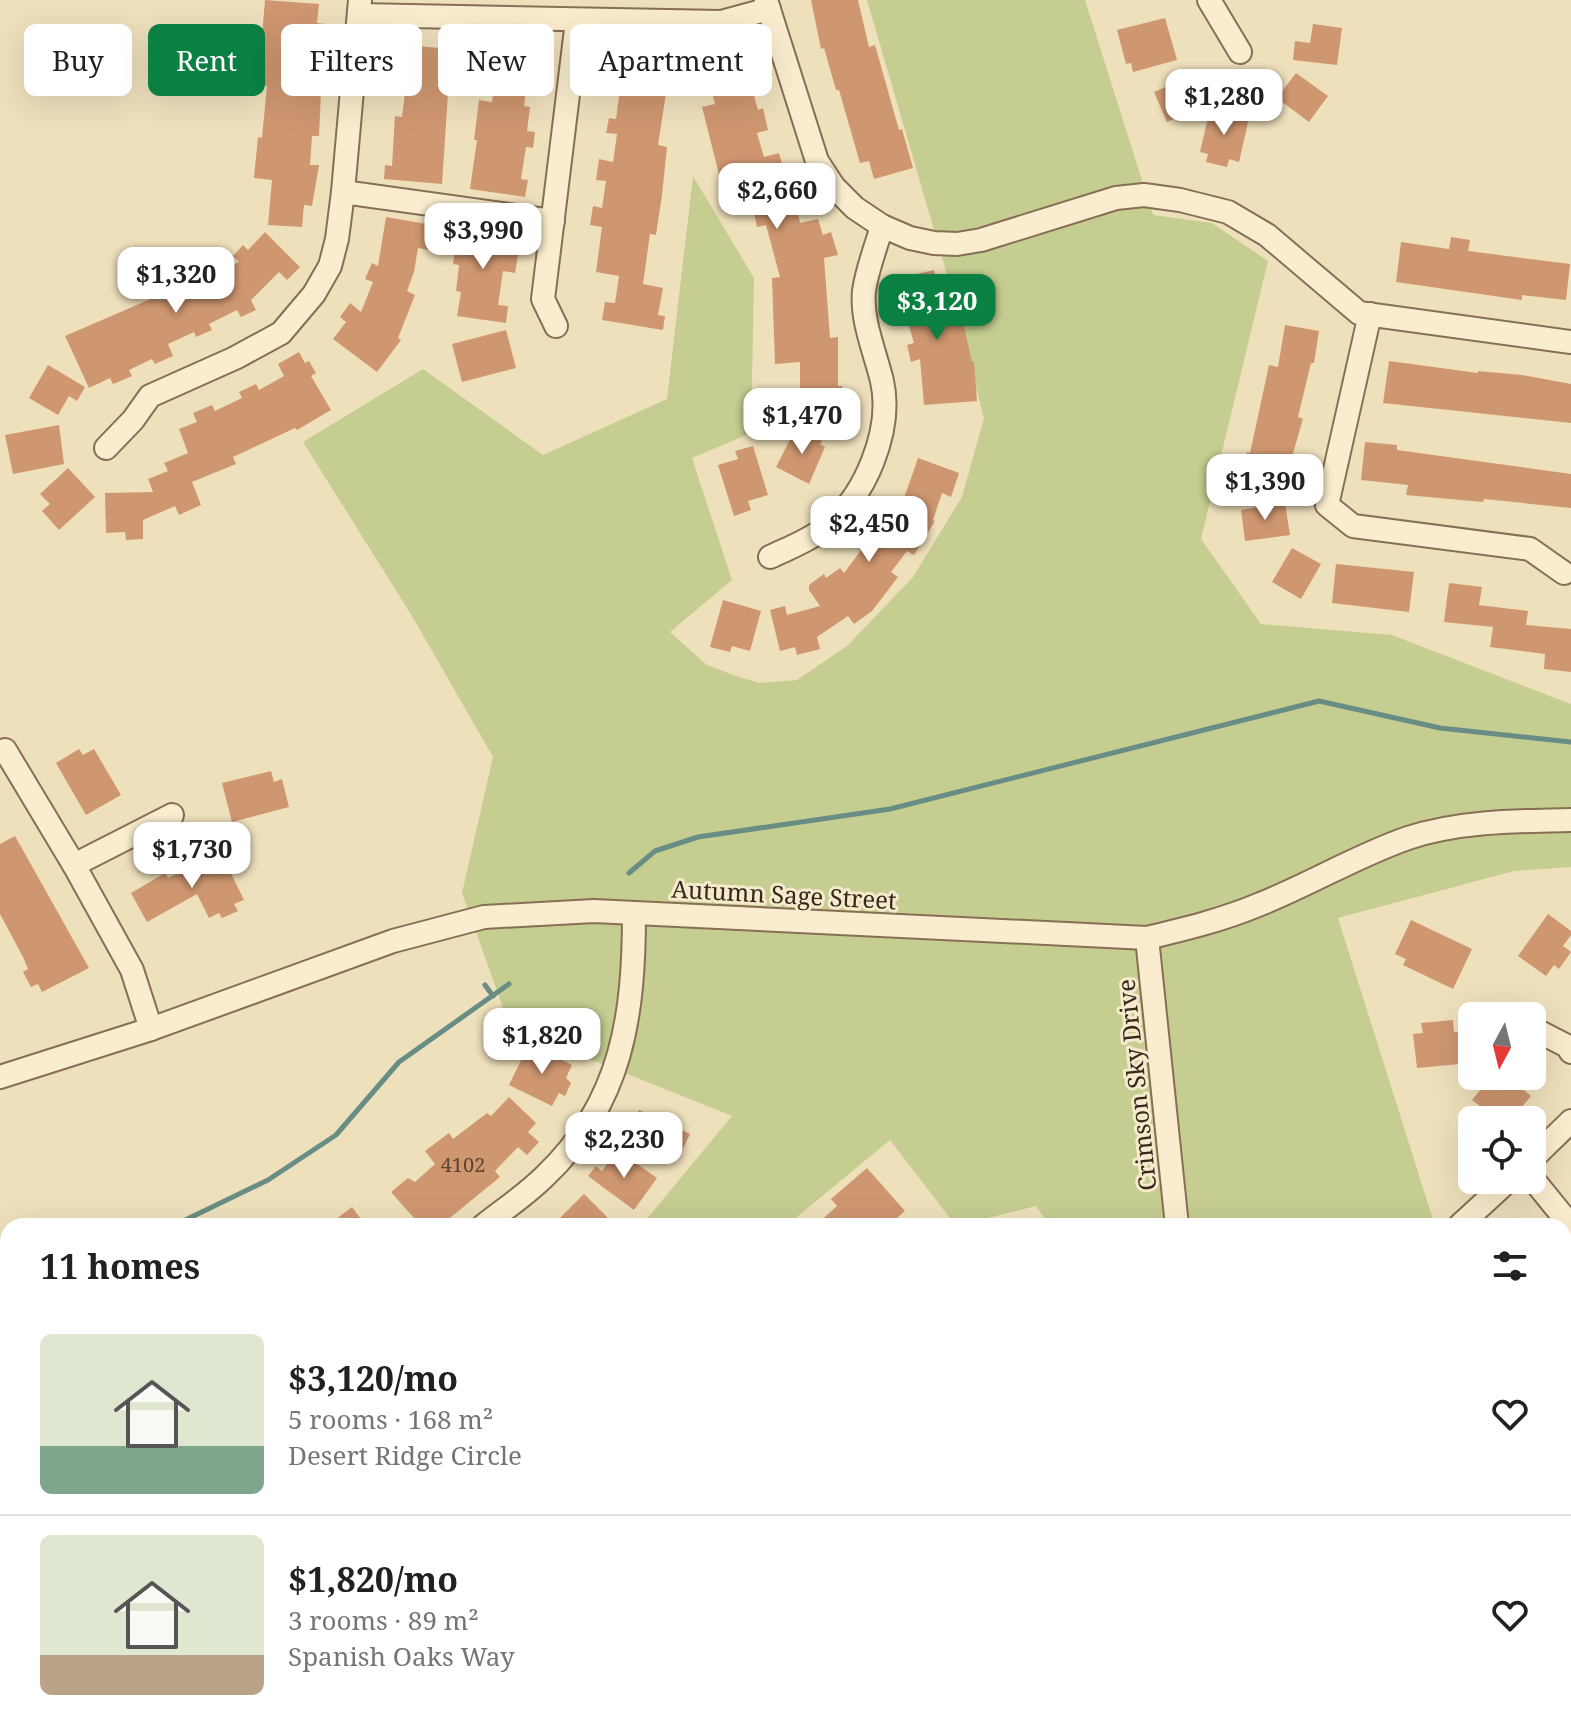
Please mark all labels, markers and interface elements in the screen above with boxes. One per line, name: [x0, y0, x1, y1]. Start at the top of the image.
chip: Buy: [24, 24, 132, 96]
chip: Rent: [148, 24, 265, 96]
chip: Filters: [281, 24, 422, 96]
chip: New: [438, 24, 554, 96]
chip: Apartment: [570, 24, 772, 96]
pin: $1,280: [1159, 69, 1289, 137]
text: $1,280: [1183, 77, 1265, 113]
pin: $2,660: [712, 163, 842, 231]
text: $2,660: [736, 171, 818, 207]
pin: $3,990: [418, 203, 548, 271]
text: $3,990: [442, 211, 524, 247]
pin: $1,320: [111, 247, 241, 315]
text: $1,320: [135, 255, 217, 291]
pin: $3,120: [872, 274, 1002, 342]
text: $3,120: [896, 282, 978, 318]
pin: $1,470: [737, 388, 867, 456]
text: $1,470: [761, 396, 843, 432]
pin: $1,390: [1200, 454, 1330, 522]
text: $1,390: [1224, 462, 1306, 498]
pin: $2,450: [804, 496, 934, 564]
text: $2,450: [828, 504, 910, 540]
pin: $1,730: [127, 822, 257, 890]
text: $1,730: [151, 830, 233, 866]
street label: Autumn Sage Street: [671, 872, 897, 916]
street label: Crimson Sky Drive: [1108, 977, 1164, 1193]
north arrow: [1458, 1002, 1546, 1090]
map controls: [1458, 1002, 1546, 1194]
pin: $1,820: [477, 1008, 607, 1076]
text: $1,820: [501, 1016, 583, 1052]
button: locate: [1458, 1106, 1546, 1194]
pin: $2,230: [559, 1112, 689, 1180]
text: $2,230: [583, 1120, 665, 1156]
house number: 4102: [441, 1151, 485, 1178]
text: 11 homes: [40, 1243, 200, 1289]
icon: filters: [1488, 1244, 1532, 1288]
text: $3,120/mo: [288, 1355, 458, 1401]
icon: home: [104, 1366, 200, 1462]
icon: heart: [1488, 1392, 1532, 1436]
text: 5 rooms · 168 m²: [288, 1401, 493, 1437]
text: Desert Ridge Circle: [288, 1437, 522, 1473]
text: $1,820/mo: [288, 1556, 458, 1602]
icon: home: [104, 1567, 200, 1663]
icon: heart: [1488, 1593, 1532, 1637]
text: 3 rooms · 89 m²: [288, 1602, 479, 1638]
text: Spanish Oaks Way: [288, 1638, 515, 1674]

